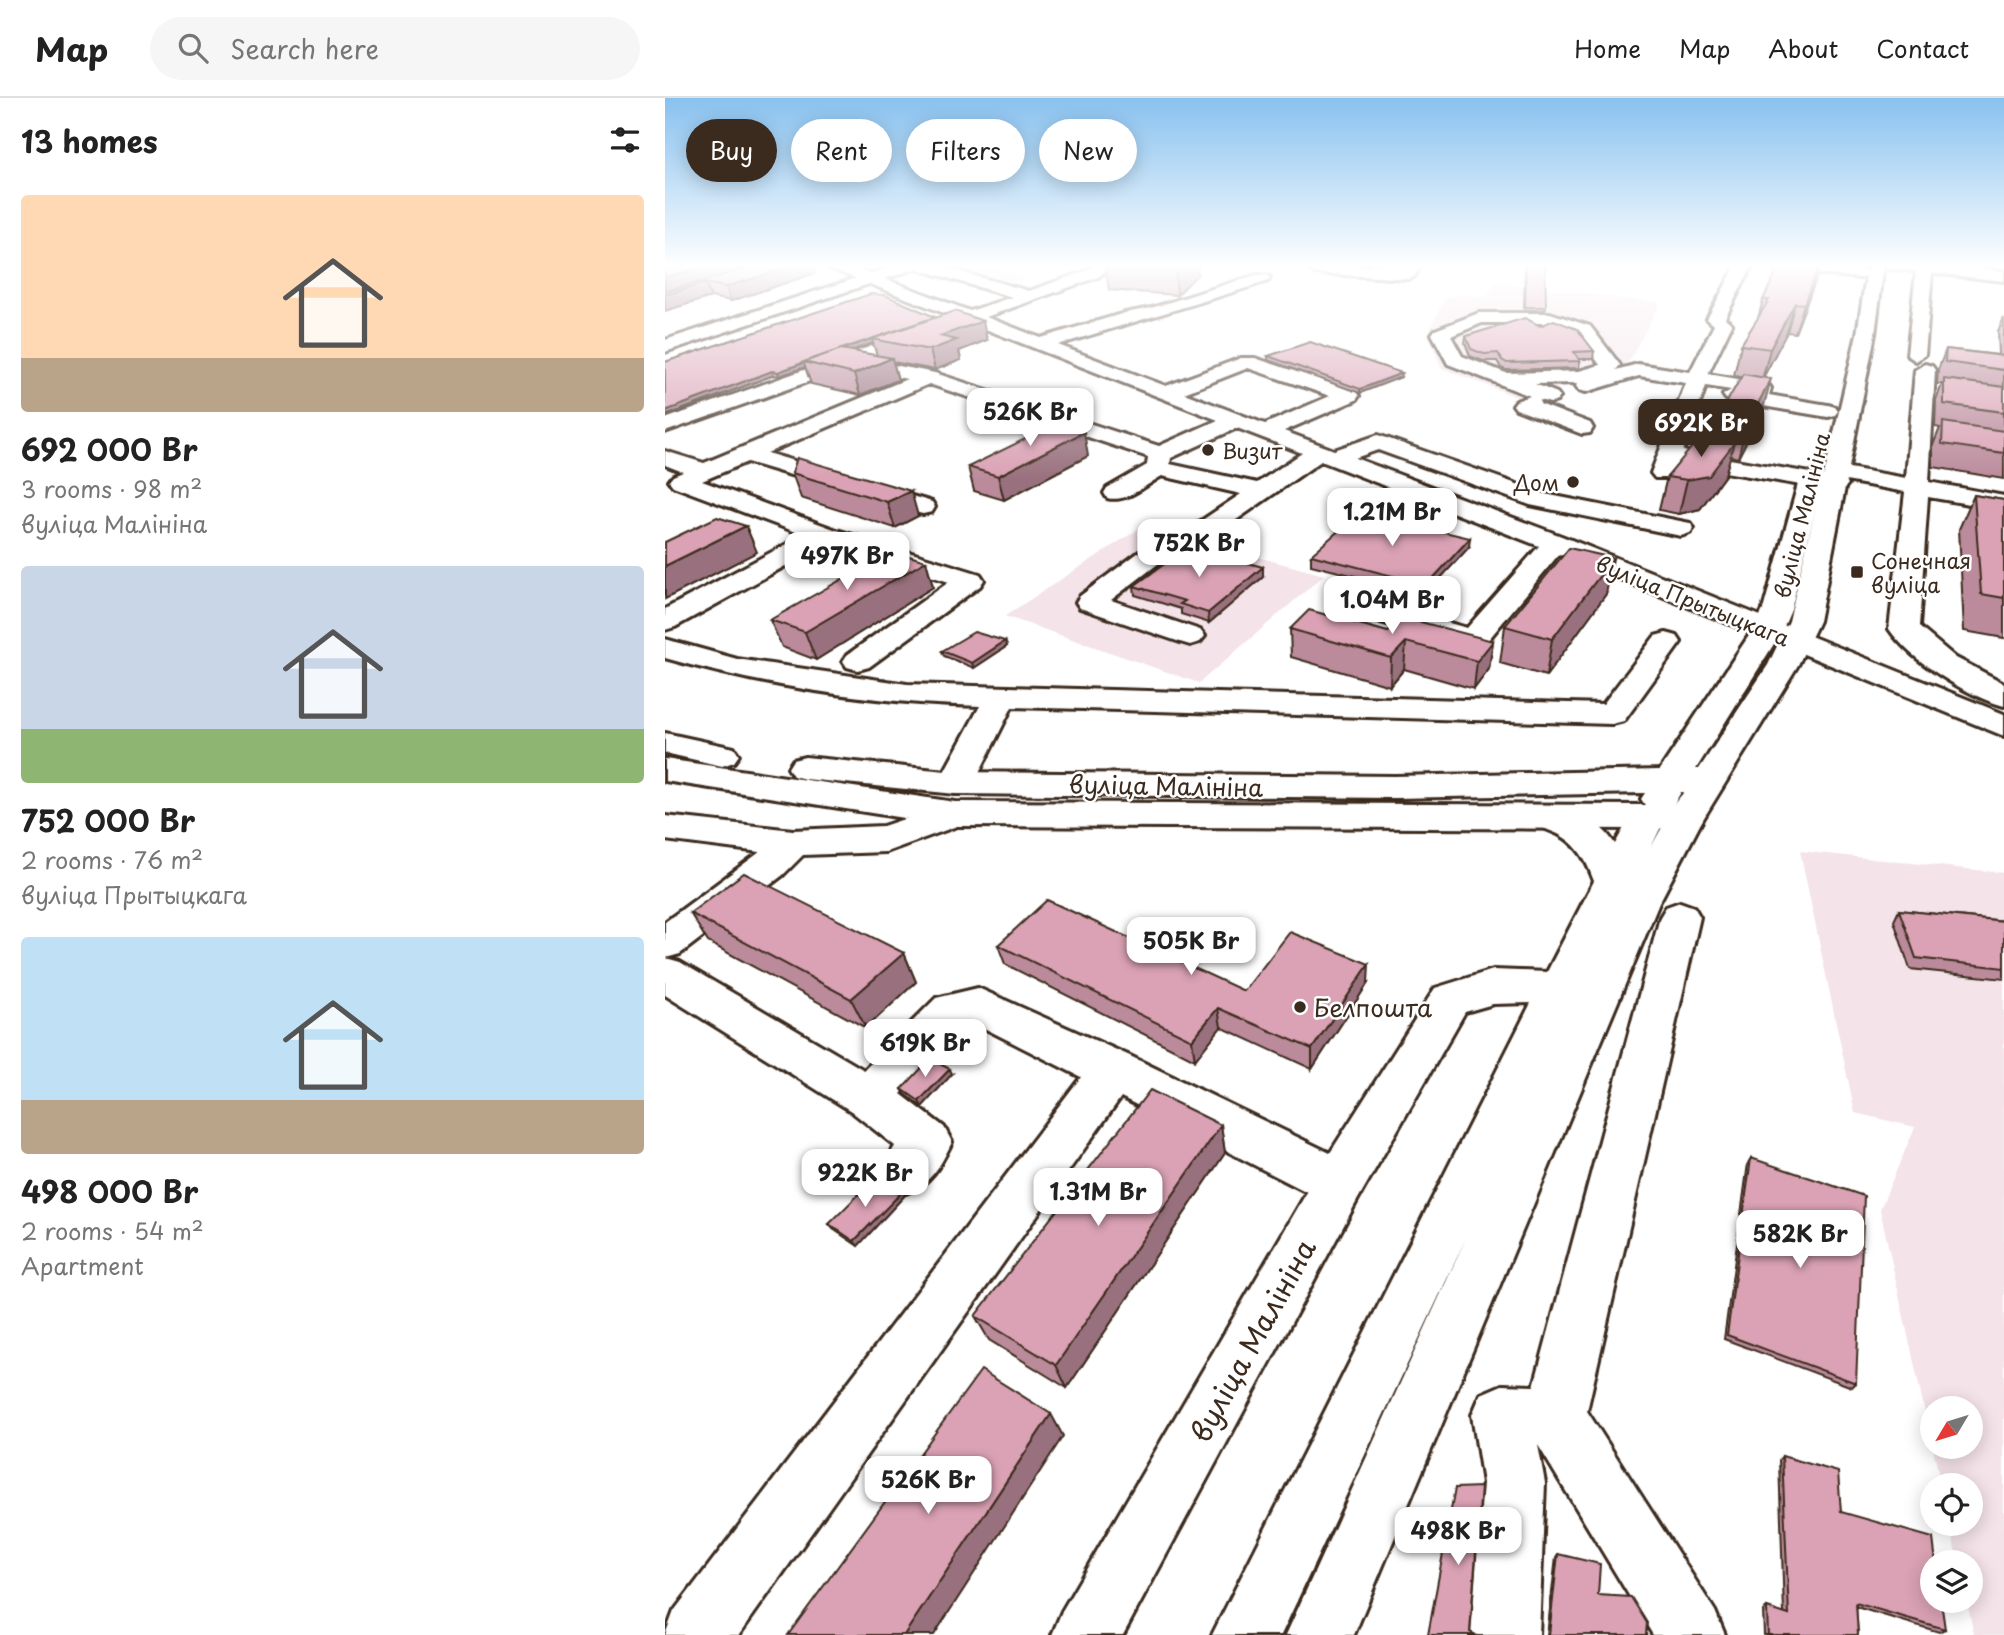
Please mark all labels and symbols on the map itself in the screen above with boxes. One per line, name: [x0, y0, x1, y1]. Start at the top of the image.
pin: 526K Br: [965, 388, 1095, 448]
pin: 692K Br: [1636, 400, 1766, 459]
street label: вуліца Малініна: [1765, 429, 1837, 601]
place label: Визит: [1222, 434, 1283, 466]
marker: Визит: [1200, 442, 1216, 458]
place label: Дом: [1513, 466, 1559, 498]
marker: Дом: [1565, 474, 1581, 490]
pin: 1.21M Br: [1320, 489, 1464, 548]
pin: 752K Br: [1134, 519, 1264, 579]
pin: 497K Br: [782, 532, 912, 592]
place label: Сонечная вуліца: [1871, 544, 1971, 600]
street label: вуліца Прытыцкага: [1591, 547, 1795, 654]
marker: Сонечная вуліца: [1849, 564, 1865, 580]
pin: 1.04M Br: [1320, 576, 1464, 636]
street label: вуліца Малініна: [1069, 765, 1263, 805]
pin: 505K Br: [1126, 918, 1256, 977]
place label: Белпошта: [1314, 989, 1432, 1025]
marker: Белпошта: [1292, 999, 1308, 1015]
pin: 619K Br: [860, 1020, 990, 1079]
pin: 922K Br: [800, 1150, 930, 1209]
pin: 1.31M Br: [1026, 1168, 1170, 1228]
pin: 582K Br: [1735, 1210, 1865, 1270]
street label: вуліца Малініна: [1178, 1230, 1326, 1450]
north arrow: [1920, 1396, 1983, 1460]
pin: 526K Br: [863, 1456, 993, 1516]
pin: 498K Br: [1393, 1508, 1523, 1567]

